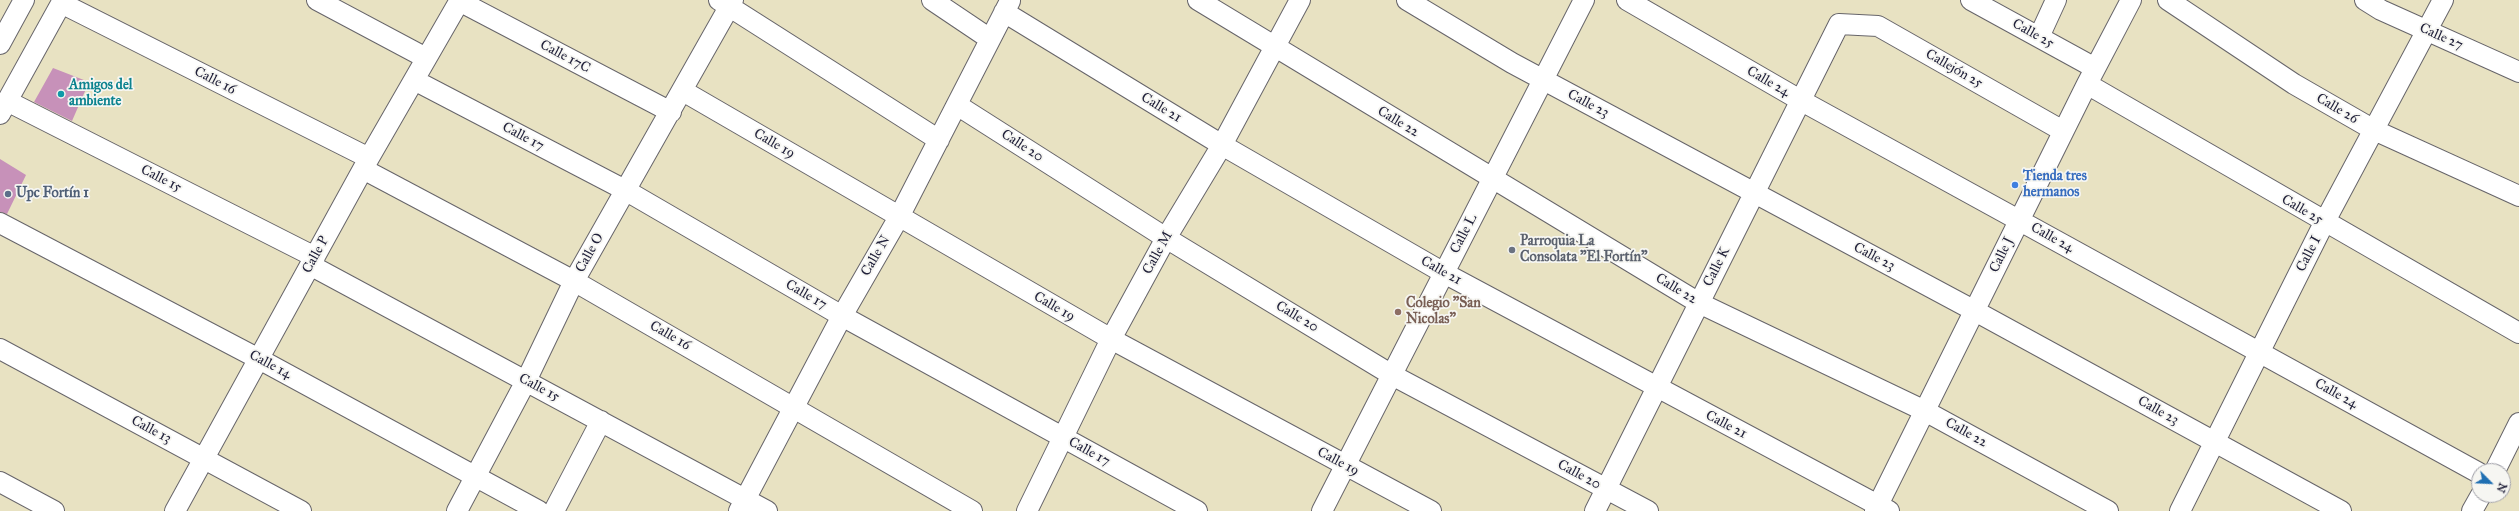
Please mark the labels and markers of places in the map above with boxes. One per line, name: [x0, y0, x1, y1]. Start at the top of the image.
place label: Amigos del ambiente: [69, 78, 132, 110]
marker: Amigos del ambiente: [56, 89, 66, 99]
place label: Tienda tres hermanos: [2023, 169, 2087, 202]
marker: Tienda tres hermanos: [2010, 180, 2020, 190]
place label: Upc Fortín 1: [16, 186, 89, 202]
marker: Upc Fortín 1: [3, 189, 13, 199]
place label: Parroquia La Consolata "El Fortín": [1520, 234, 1648, 266]
marker: Parroquia La Consolata "El Fortín": [1507, 245, 1517, 255]
place label: Colegio "San Nicolas": [1406, 296, 1481, 328]
marker: Colegio "San Nicolas": [1393, 307, 1403, 317]

